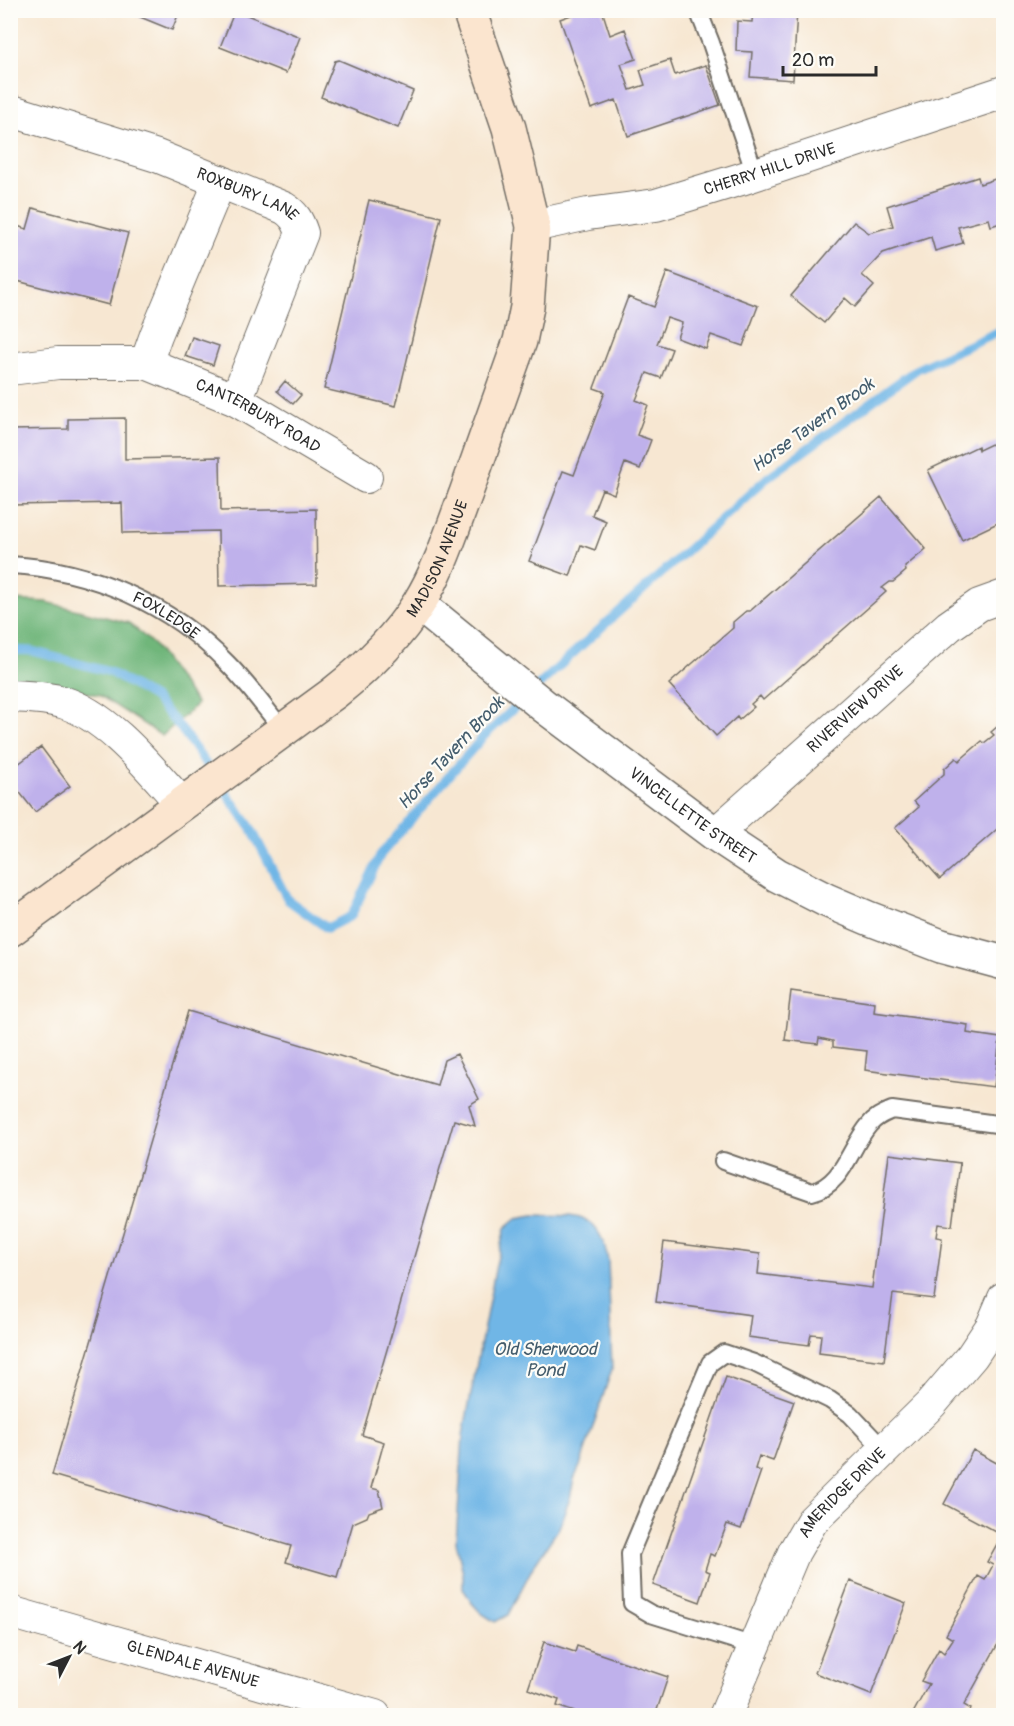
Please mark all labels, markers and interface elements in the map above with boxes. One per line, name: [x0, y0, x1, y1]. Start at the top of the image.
scale bar: [783, 39, 876, 77]
text: 20 m: [792, 49, 834, 72]
street label: CHERRY HILL DRIVE: [701, 138, 838, 200]
street label: ROXBURY LANE: [194, 163, 303, 225]
water label: Horse Tavern Brook: [747, 372, 880, 477]
street label: CANTERBURY ROAD: [193, 374, 324, 458]
street label: MADISON AVENUE: [402, 497, 472, 621]
street label: FOXLEDGE: [129, 587, 204, 644]
street label: RIVERVIEW DRIVE: [803, 661, 908, 757]
water label: Horse Tavern Brook: [393, 691, 510, 814]
street label: VINCELLETTE STREET: [625, 763, 760, 868]
water label: Old Sherwood Pond: [494, 1338, 599, 1382]
street label: AMERIDGE DRIVE: [794, 1444, 891, 1541]
north arrow: [39, 1627, 99, 1687]
street label: GLENDALE AVENUE: [124, 1636, 261, 1692]
text: N: [68, 1637, 91, 1658]

